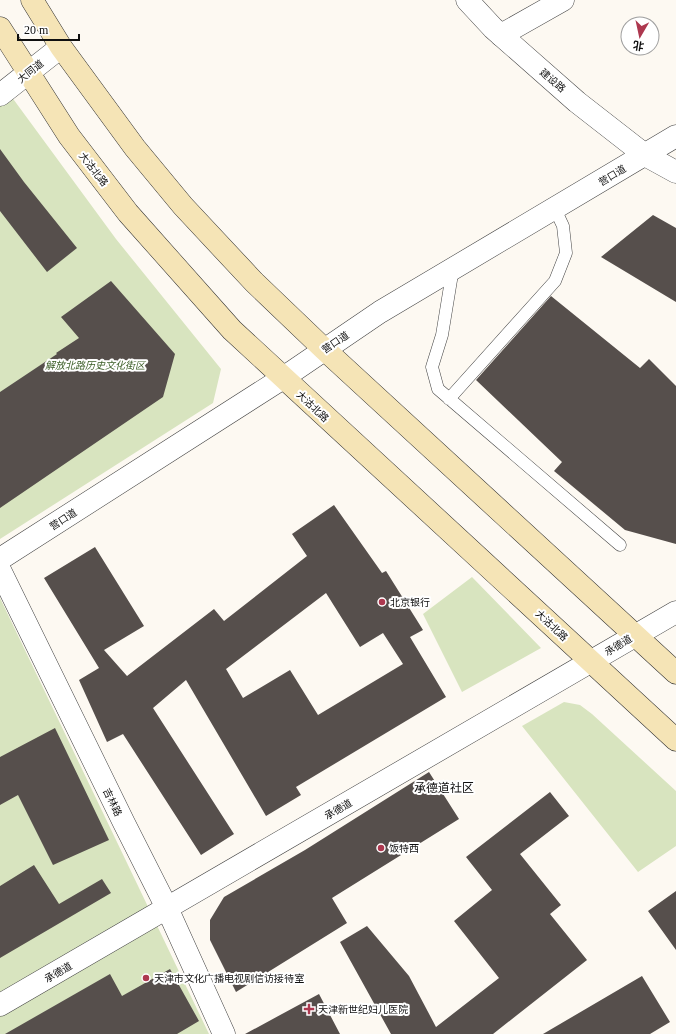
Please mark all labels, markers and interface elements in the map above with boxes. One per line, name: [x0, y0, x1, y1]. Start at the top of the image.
scale bar: [18, 16, 79, 42]
north arrow: [620, 16, 660, 56]
text: 20 m: [24, 23, 49, 37]
text: 北: [632, 39, 645, 53]
street label: 大同道: [15, 58, 46, 85]
street label: 建设路: [538, 66, 568, 94]
street label: 大沽北路: [77, 150, 110, 188]
street label: 营口道: [597, 163, 628, 188]
street label: 营口道: [320, 329, 351, 355]
park label: 解放北路历史文化街区: [45, 360, 147, 371]
street label: 大沽北路: [294, 389, 331, 424]
street label: 营口道: [48, 507, 79, 532]
marker: 北京银行: [377, 597, 387, 607]
place label: 北京银行: [390, 597, 430, 608]
street label: 大沽北路: [533, 608, 570, 643]
street label: 承德道: [603, 633, 634, 658]
district label: 承德道社区: [414, 781, 474, 795]
street label: 吉林路: [101, 786, 124, 818]
street label: 承德道: [323, 797, 354, 822]
marker: 饭特西: [376, 843, 386, 853]
place label: 饭特西: [389, 843, 419, 854]
street label: 承德道: [43, 960, 74, 985]
marker: 天津市文化广播电视剧信访接待室: [141, 973, 151, 983]
place label: 天津市文化广播电视剧信访接待室: [154, 973, 304, 984]
marker: 天津新世纪妇儿医院: [303, 1003, 315, 1015]
place label: 天津新世纪妇儿医院: [318, 1004, 408, 1015]

